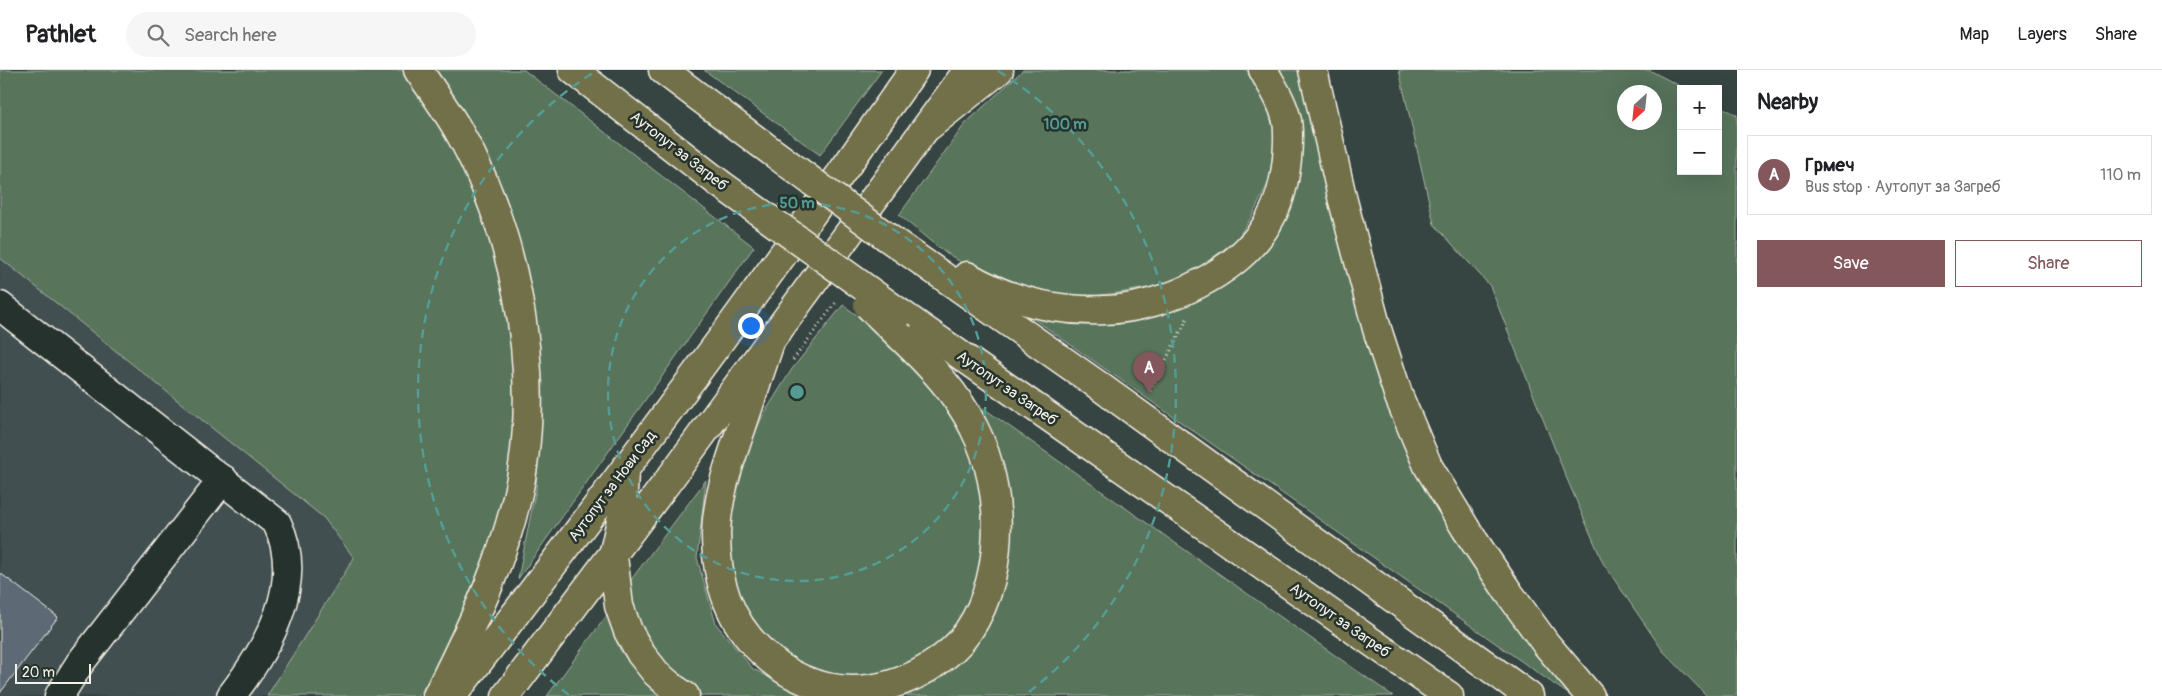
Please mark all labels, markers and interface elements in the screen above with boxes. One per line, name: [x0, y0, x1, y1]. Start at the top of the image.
search box: [126, 12, 476, 57]
text: Pathlet: [25, 20, 96, 49]
icon: search: [144, 21, 172, 49]
text: Search here: [184, 23, 277, 47]
text: Map: [1960, 23, 1989, 46]
text: Layers: [2017, 23, 2067, 46]
text: Share: [2095, 23, 2137, 46]
north arrow: [1617, 85, 1662, 130]
map controls: [1677, 85, 1722, 175]
button: +: [1677, 85, 1722, 130]
text: Nearby: [1757, 89, 1818, 116]
street label: Аутопут за Загреб: [626, 108, 731, 195]
text: 100 m: [1044, 115, 1086, 134]
button: −: [1677, 130, 1722, 175]
text: Грмеч: [1805, 153, 1855, 177]
text: A: [1769, 165, 1779, 185]
text: 110 m: [2100, 165, 2141, 185]
text: Bus stop · Аутопут за Загреб: [1805, 177, 2001, 197]
text: 50 m: [780, 194, 814, 213]
button: Save: [1757, 240, 1945, 287]
button: Share: [1955, 240, 2142, 287]
your location: [738, 313, 764, 339]
street label: Аутопут за Загреб: [953, 347, 1061, 430]
pin: A: [1133, 352, 1165, 393]
centre of rings: [788, 383, 806, 401]
street label: Аутопут за Нови Сад: [564, 427, 660, 546]
street label: Аутопут за Загреб: [1286, 579, 1394, 662]
scale bar: [15, 661, 91, 684]
text: 20 m: [22, 664, 55, 681]

